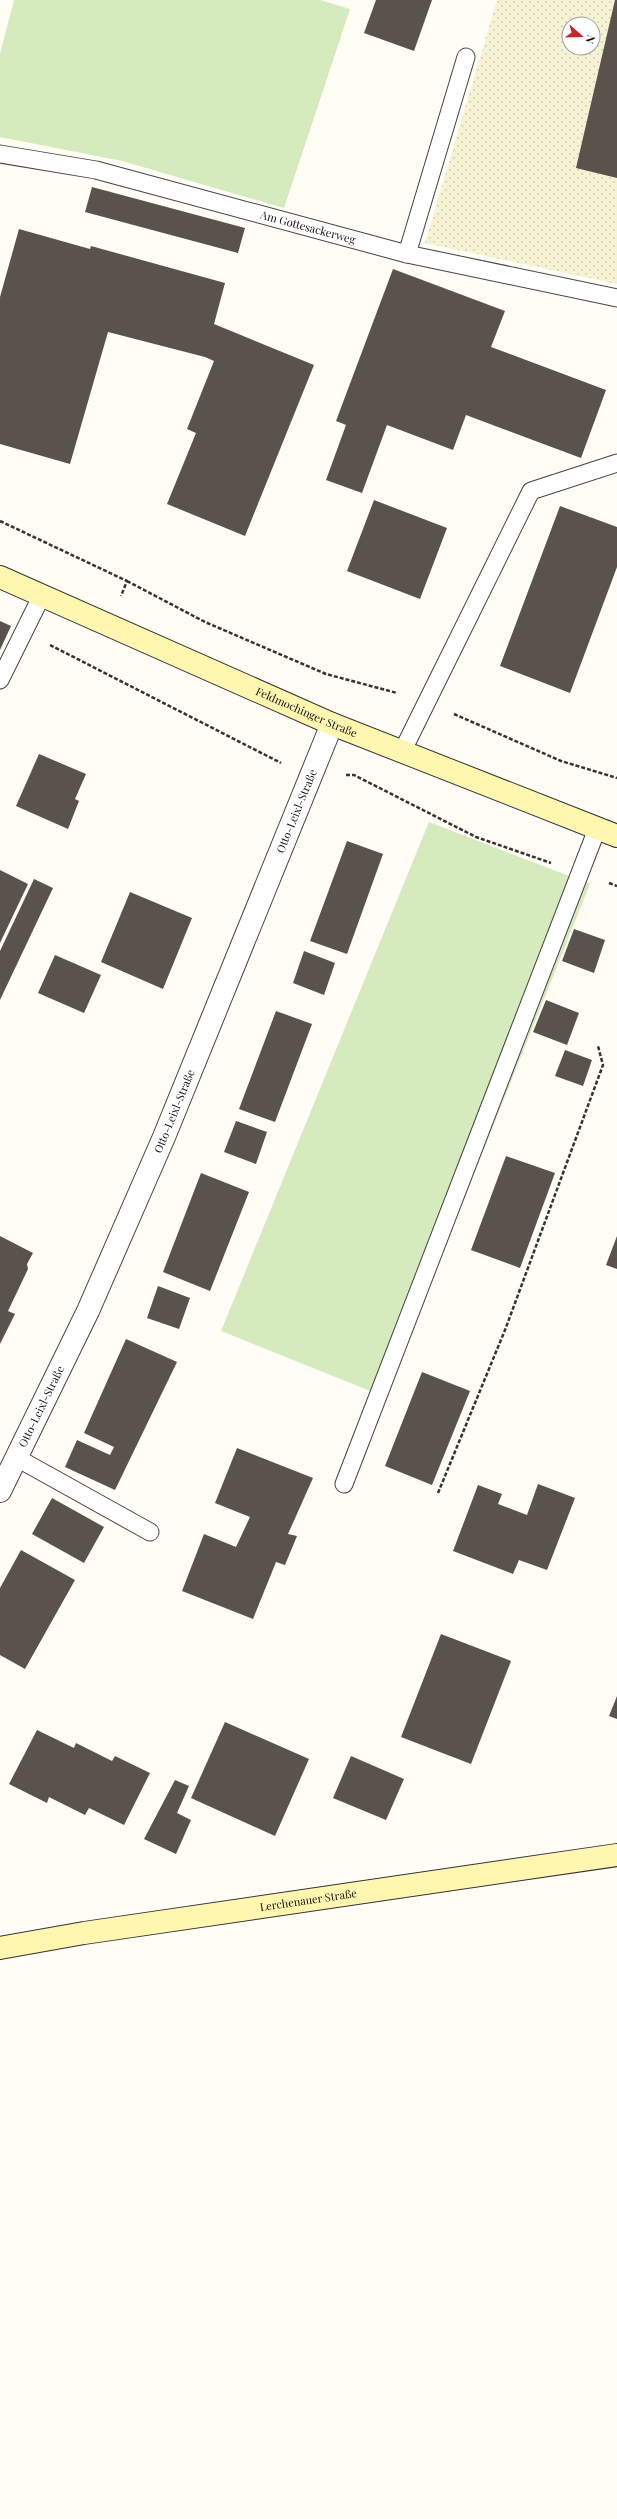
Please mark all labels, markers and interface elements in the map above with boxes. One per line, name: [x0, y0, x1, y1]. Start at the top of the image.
north arrow: [561, 16, 601, 56]
text: N: [582, 33, 599, 46]
street label: Am Gottesackerweg: [258, 207, 358, 247]
street label: Feldmochinger Straße: [253, 683, 360, 740]
street label: Otto-Leixl-Straße: [272, 767, 320, 855]
street label: Otto-Leixl-Straße: [150, 1067, 198, 1155]
street label: Otto-Leixl-Straße: [15, 1363, 67, 1450]
street label: Lerchenauer Straße: [259, 1885, 358, 1914]

